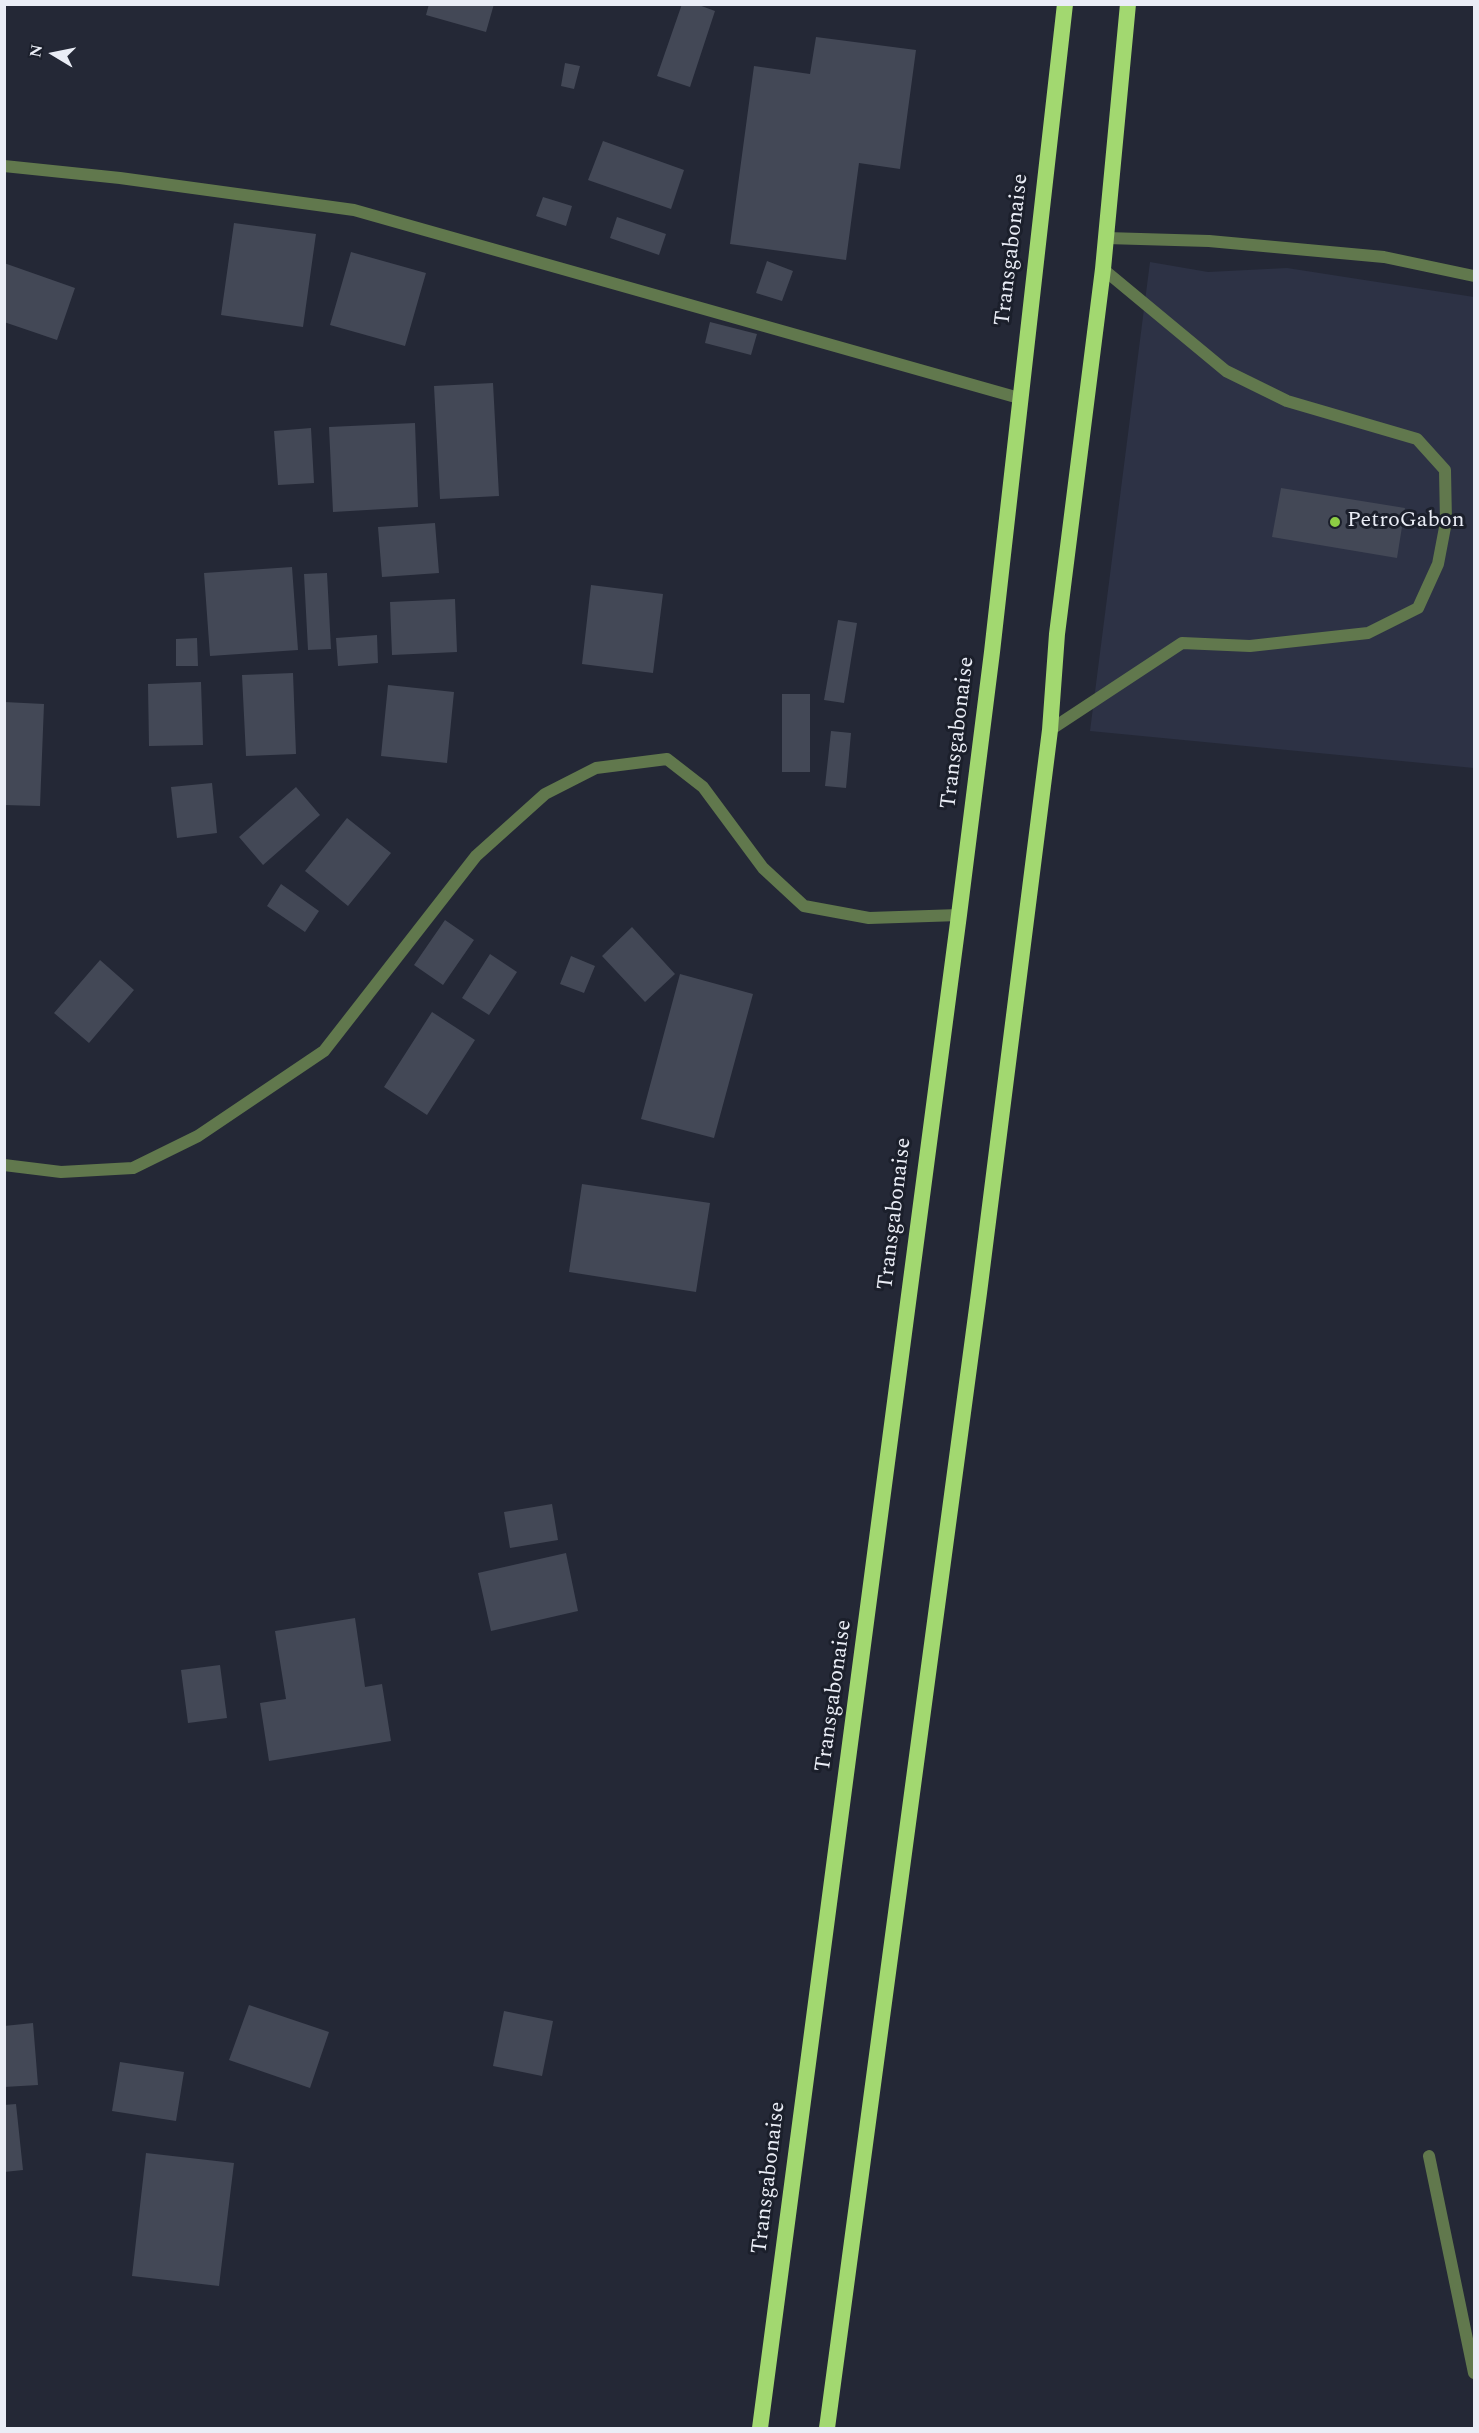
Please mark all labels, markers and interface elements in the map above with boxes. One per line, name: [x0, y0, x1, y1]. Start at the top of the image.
north arrow: [24, 24, 84, 84]
text: N: [23, 42, 49, 59]
street label: Transgabonaise: [991, 172, 1035, 328]
place label: PetroGabon: [1347, 509, 1465, 535]
marker: PetroGabon: [1328, 515, 1342, 529]
street label: Transgabonaise: [937, 655, 981, 811]
street label: Transgabonaise: [874, 1136, 918, 1292]
street label: Transgabonaise: [811, 1618, 859, 1774]
street label: Transgabonaise: [748, 2100, 792, 2256]

